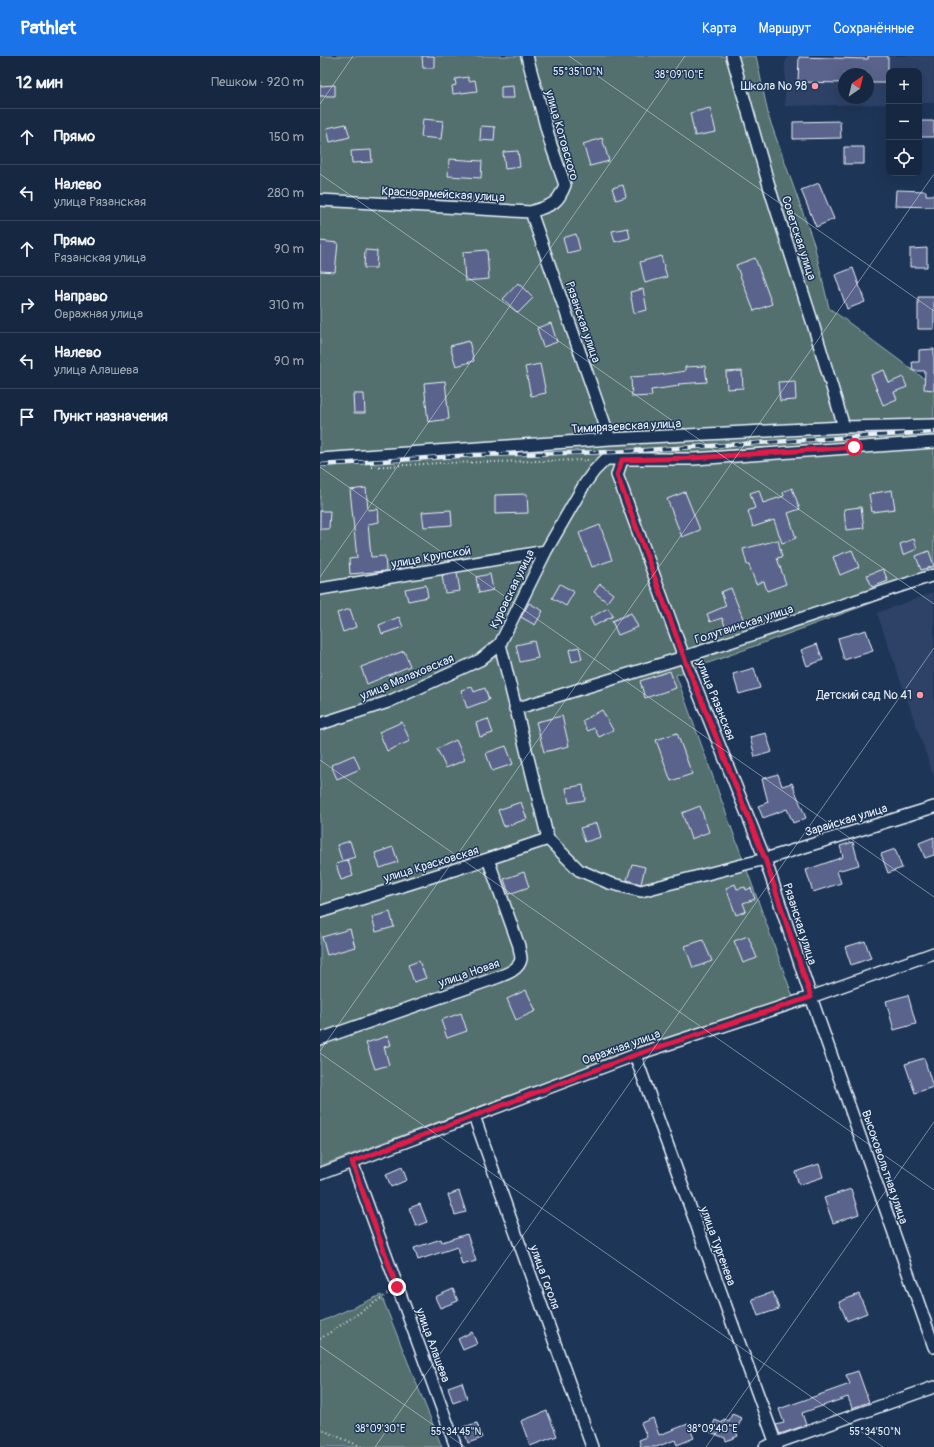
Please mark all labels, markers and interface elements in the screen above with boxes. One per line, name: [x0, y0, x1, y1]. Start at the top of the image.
text: Pathlet: [20, 16, 76, 40]
text: Карта: [702, 20, 737, 37]
text: Маршрут: [759, 20, 811, 37]
text: Сохранённые: [833, 20, 914, 37]
text: 55°35'10"N: [553, 66, 603, 78]
north arrow: [838, 68, 874, 104]
map controls: [886, 68, 922, 176]
button: +: [886, 68, 922, 104]
text: 38°09'10"E: [655, 69, 703, 81]
text: 12 мин: [16, 72, 63, 93]
text: Пешком · 920 m: [211, 74, 304, 90]
place label: Школа № 98: [741, 79, 807, 94]
marker: Школа № 98: [810, 81, 820, 91]
street label: улица Котовского: [541, 87, 582, 183]
button: −: [886, 104, 922, 140]
icon: ahead: [16, 126, 38, 148]
text: Прямо: [54, 127, 95, 146]
text: 150 m: [269, 129, 304, 145]
button: locate: [886, 140, 922, 176]
text: Налево: [54, 175, 101, 194]
icon: left: [16, 182, 38, 204]
street label: Красноармейская улица: [381, 184, 505, 205]
text: 280 m: [267, 185, 304, 201]
text: улица Рязанская: [54, 194, 146, 210]
street label: Советская улица: [778, 194, 819, 283]
text: Прямо: [54, 231, 95, 250]
icon: ahead: [16, 238, 38, 260]
text: 90 m: [274, 241, 304, 257]
text: Рязанская улица: [54, 250, 146, 266]
street label: Рязанская улица: [562, 280, 604, 365]
text: Направо: [54, 287, 108, 306]
icon: right: [16, 294, 38, 316]
text: 310 m: [268, 297, 304, 313]
text: Овражная улица: [54, 306, 143, 322]
text: Налево: [54, 343, 101, 362]
icon: left: [16, 350, 38, 372]
text: 90 m: [274, 353, 304, 369]
text: улица Алашева: [54, 362, 139, 378]
icon: arrive: [16, 406, 38, 428]
text: Пункт назначения: [54, 407, 168, 426]
street label: Тимирязевская улица: [571, 416, 682, 437]
route start: [845, 438, 863, 456]
street label: улица Крупской: [389, 543, 472, 572]
street label: Куровская улица: [487, 547, 538, 631]
street label: Голутвинская улица: [693, 601, 796, 648]
street label: улица Малаховская: [357, 651, 457, 704]
street label: улица Рязанская: [692, 657, 739, 743]
place label: Детский сад № 41: [816, 688, 912, 703]
marker: Детский сад № 41: [915, 690, 925, 700]
street label: Зарайская улица: [803, 801, 890, 840]
street label: улица Красковская: [381, 843, 481, 886]
street label: Рязанская улица: [779, 881, 820, 967]
street label: улица Новая: [436, 956, 502, 991]
street label: Овражная улица: [580, 1026, 663, 1069]
street label: Высоковольтная улица: [858, 1108, 911, 1227]
street label: улица Тургенева: [696, 1204, 739, 1288]
street label: улица Гоголя: [526, 1242, 563, 1312]
route end: [388, 1278, 406, 1296]
street label: улица Алашева: [412, 1305, 453, 1385]
text: 38°09'30"E: [355, 1423, 405, 1435]
text: 38°09'40"E: [687, 1423, 737, 1435]
text: 55°34'45"N: [431, 1426, 482, 1438]
text: 55°34'50"N: [849, 1426, 901, 1438]

